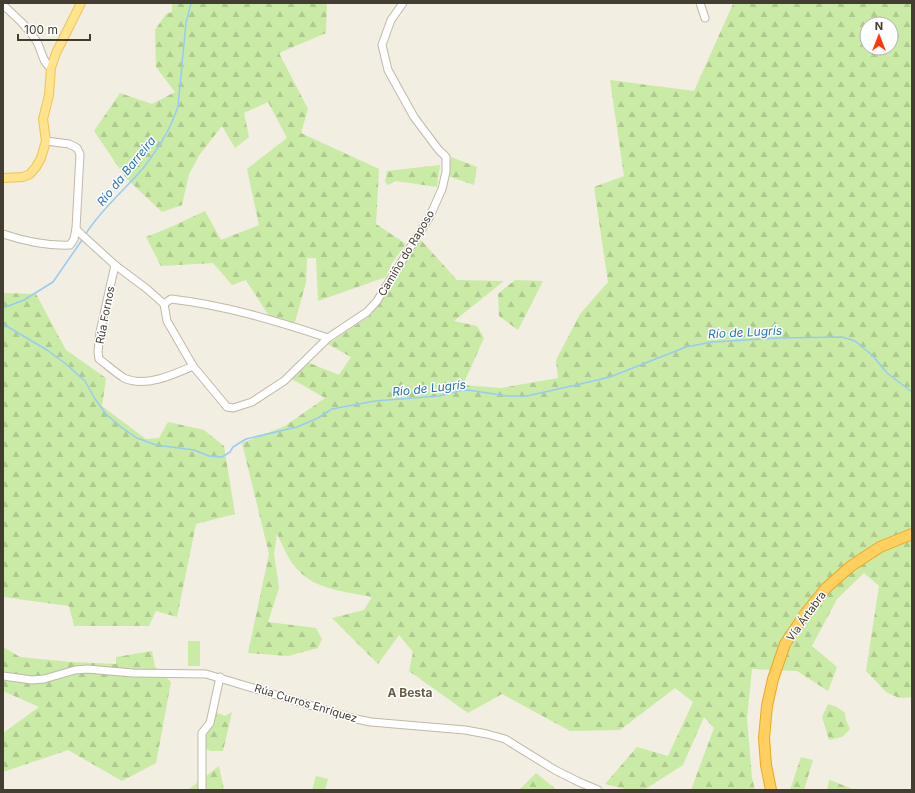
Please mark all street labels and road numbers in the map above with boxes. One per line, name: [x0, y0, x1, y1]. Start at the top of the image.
street label: Camiño do Raposo: [375, 207, 437, 299]
street label: Rúa Fornos: [93, 285, 118, 345]
street label: Vía Ártabra: [783, 588, 829, 644]
street label: Rúa Curros Enríquez: [253, 681, 359, 725]

